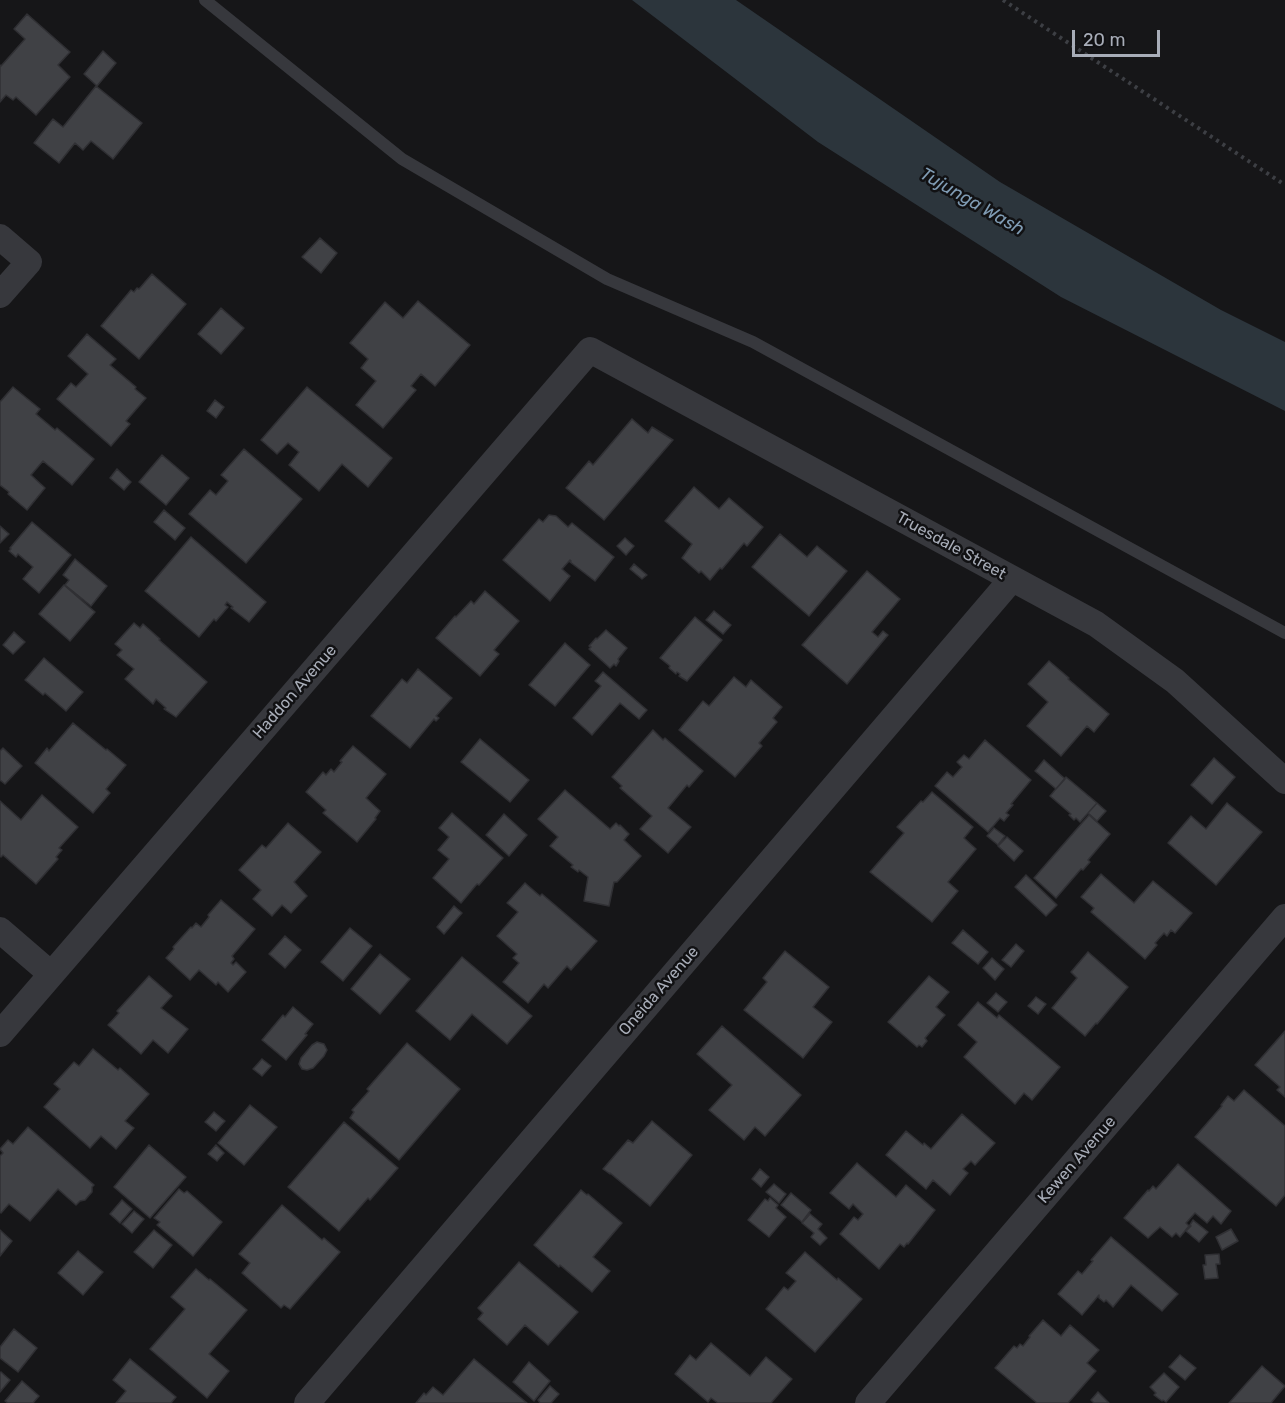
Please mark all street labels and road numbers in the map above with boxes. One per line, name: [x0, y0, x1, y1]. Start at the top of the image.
street label: Truesdale Street: [893, 508, 1009, 584]
street label: Haddon Avenue: [249, 641, 341, 743]
street label: Oneida Avenue: [615, 943, 703, 1039]
street label: Kewen Avenue: [1034, 1113, 1120, 1207]

